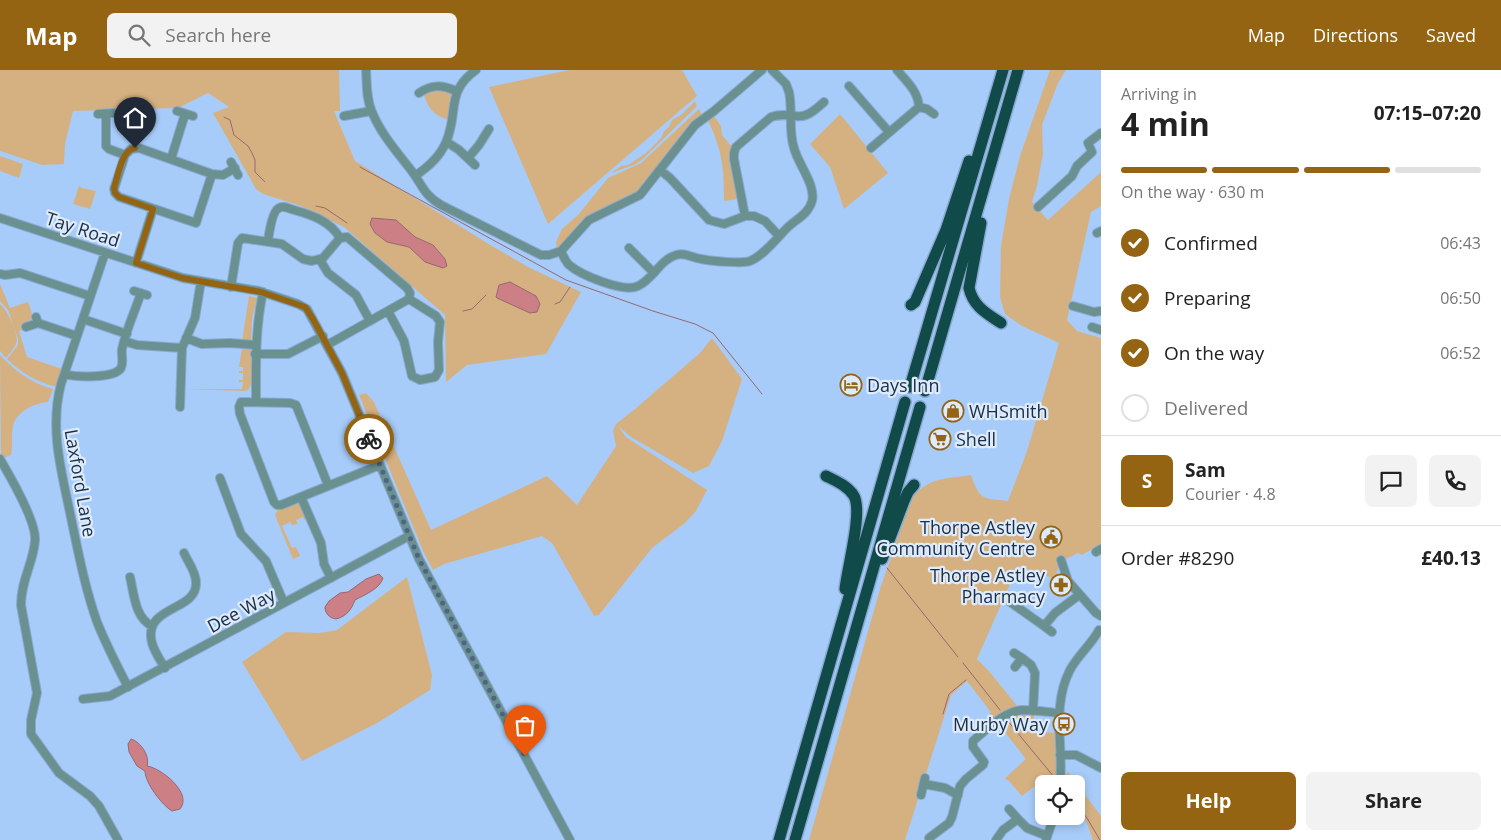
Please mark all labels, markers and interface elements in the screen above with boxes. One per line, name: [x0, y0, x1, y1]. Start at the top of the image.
search box: [107, 13, 457, 58]
text: Map: [25, 19, 77, 52]
icon: search: [125, 21, 153, 49]
text: Search here: [165, 22, 271, 48]
text: Map: [1248, 23, 1285, 47]
text: Directions: [1313, 23, 1398, 47]
text: Saved: [1426, 23, 1476, 47]
text: Arriving in: [1121, 83, 1197, 105]
pin: [114, 97, 156, 148]
text: 07:15–07:20: [1374, 100, 1481, 126]
text: 4 min: [1121, 102, 1210, 145]
icon: home: [121, 104, 149, 132]
text: On the way · 630 m: [1121, 181, 1264, 203]
street label: Tay Road: [43, 206, 123, 252]
icon: check: [1121, 229, 1149, 257]
text: Confirmed: [1164, 230, 1258, 256]
text: 06:43: [1440, 232, 1481, 254]
icon: check: [1121, 284, 1149, 312]
text: Preparing: [1164, 285, 1251, 311]
text: 06:50: [1440, 287, 1481, 309]
icon: check: [1121, 339, 1149, 367]
text: On the way: [1164, 340, 1264, 366]
text: 06:52: [1440, 342, 1481, 364]
hotel icon: Days Inn: [839, 373, 863, 397]
place label: Days Inn: [867, 373, 939, 397]
text: Delivered: [1164, 395, 1248, 421]
shop icon: WHSmith: [941, 399, 965, 423]
place label: WHSmith: [969, 399, 1047, 423]
courier: [344, 414, 394, 464]
icon: bike: [355, 425, 383, 453]
street label: Laxford Lane: [60, 427, 102, 539]
supermarket icon: Shell: [928, 427, 952, 451]
place label: Shell: [956, 427, 996, 451]
button: chat: [1365, 455, 1417, 507]
button: phone: [1429, 455, 1481, 507]
text: Sam: [1185, 457, 1226, 483]
text: S: [1142, 468, 1152, 494]
text: Courier · 4.8: [1185, 483, 1276, 505]
place label: Thorpe Astley Community Centre: [876, 515, 1036, 560]
public building icon: Thorpe Astley Community Centre: [1039, 525, 1063, 549]
text: Order #8290: [1121, 545, 1234, 571]
text: £40.13: [1421, 545, 1481, 571]
place label: Thorpe Astley Pharmacy: [930, 563, 1046, 608]
pharmacy icon: Thorpe Astley Pharmacy: [1049, 573, 1073, 597]
street label: Dee Way: [203, 582, 280, 638]
pin: [504, 705, 546, 756]
icon: bag: [511, 712, 539, 740]
place label: Murby Way: [953, 712, 1049, 736]
bus stop icon: Murby Way: [1052, 712, 1076, 736]
button: Help: [1121, 772, 1296, 830]
button: Share: [1306, 772, 1481, 830]
map controls: [1035, 775, 1085, 825]
button: locate: [1035, 775, 1085, 825]

